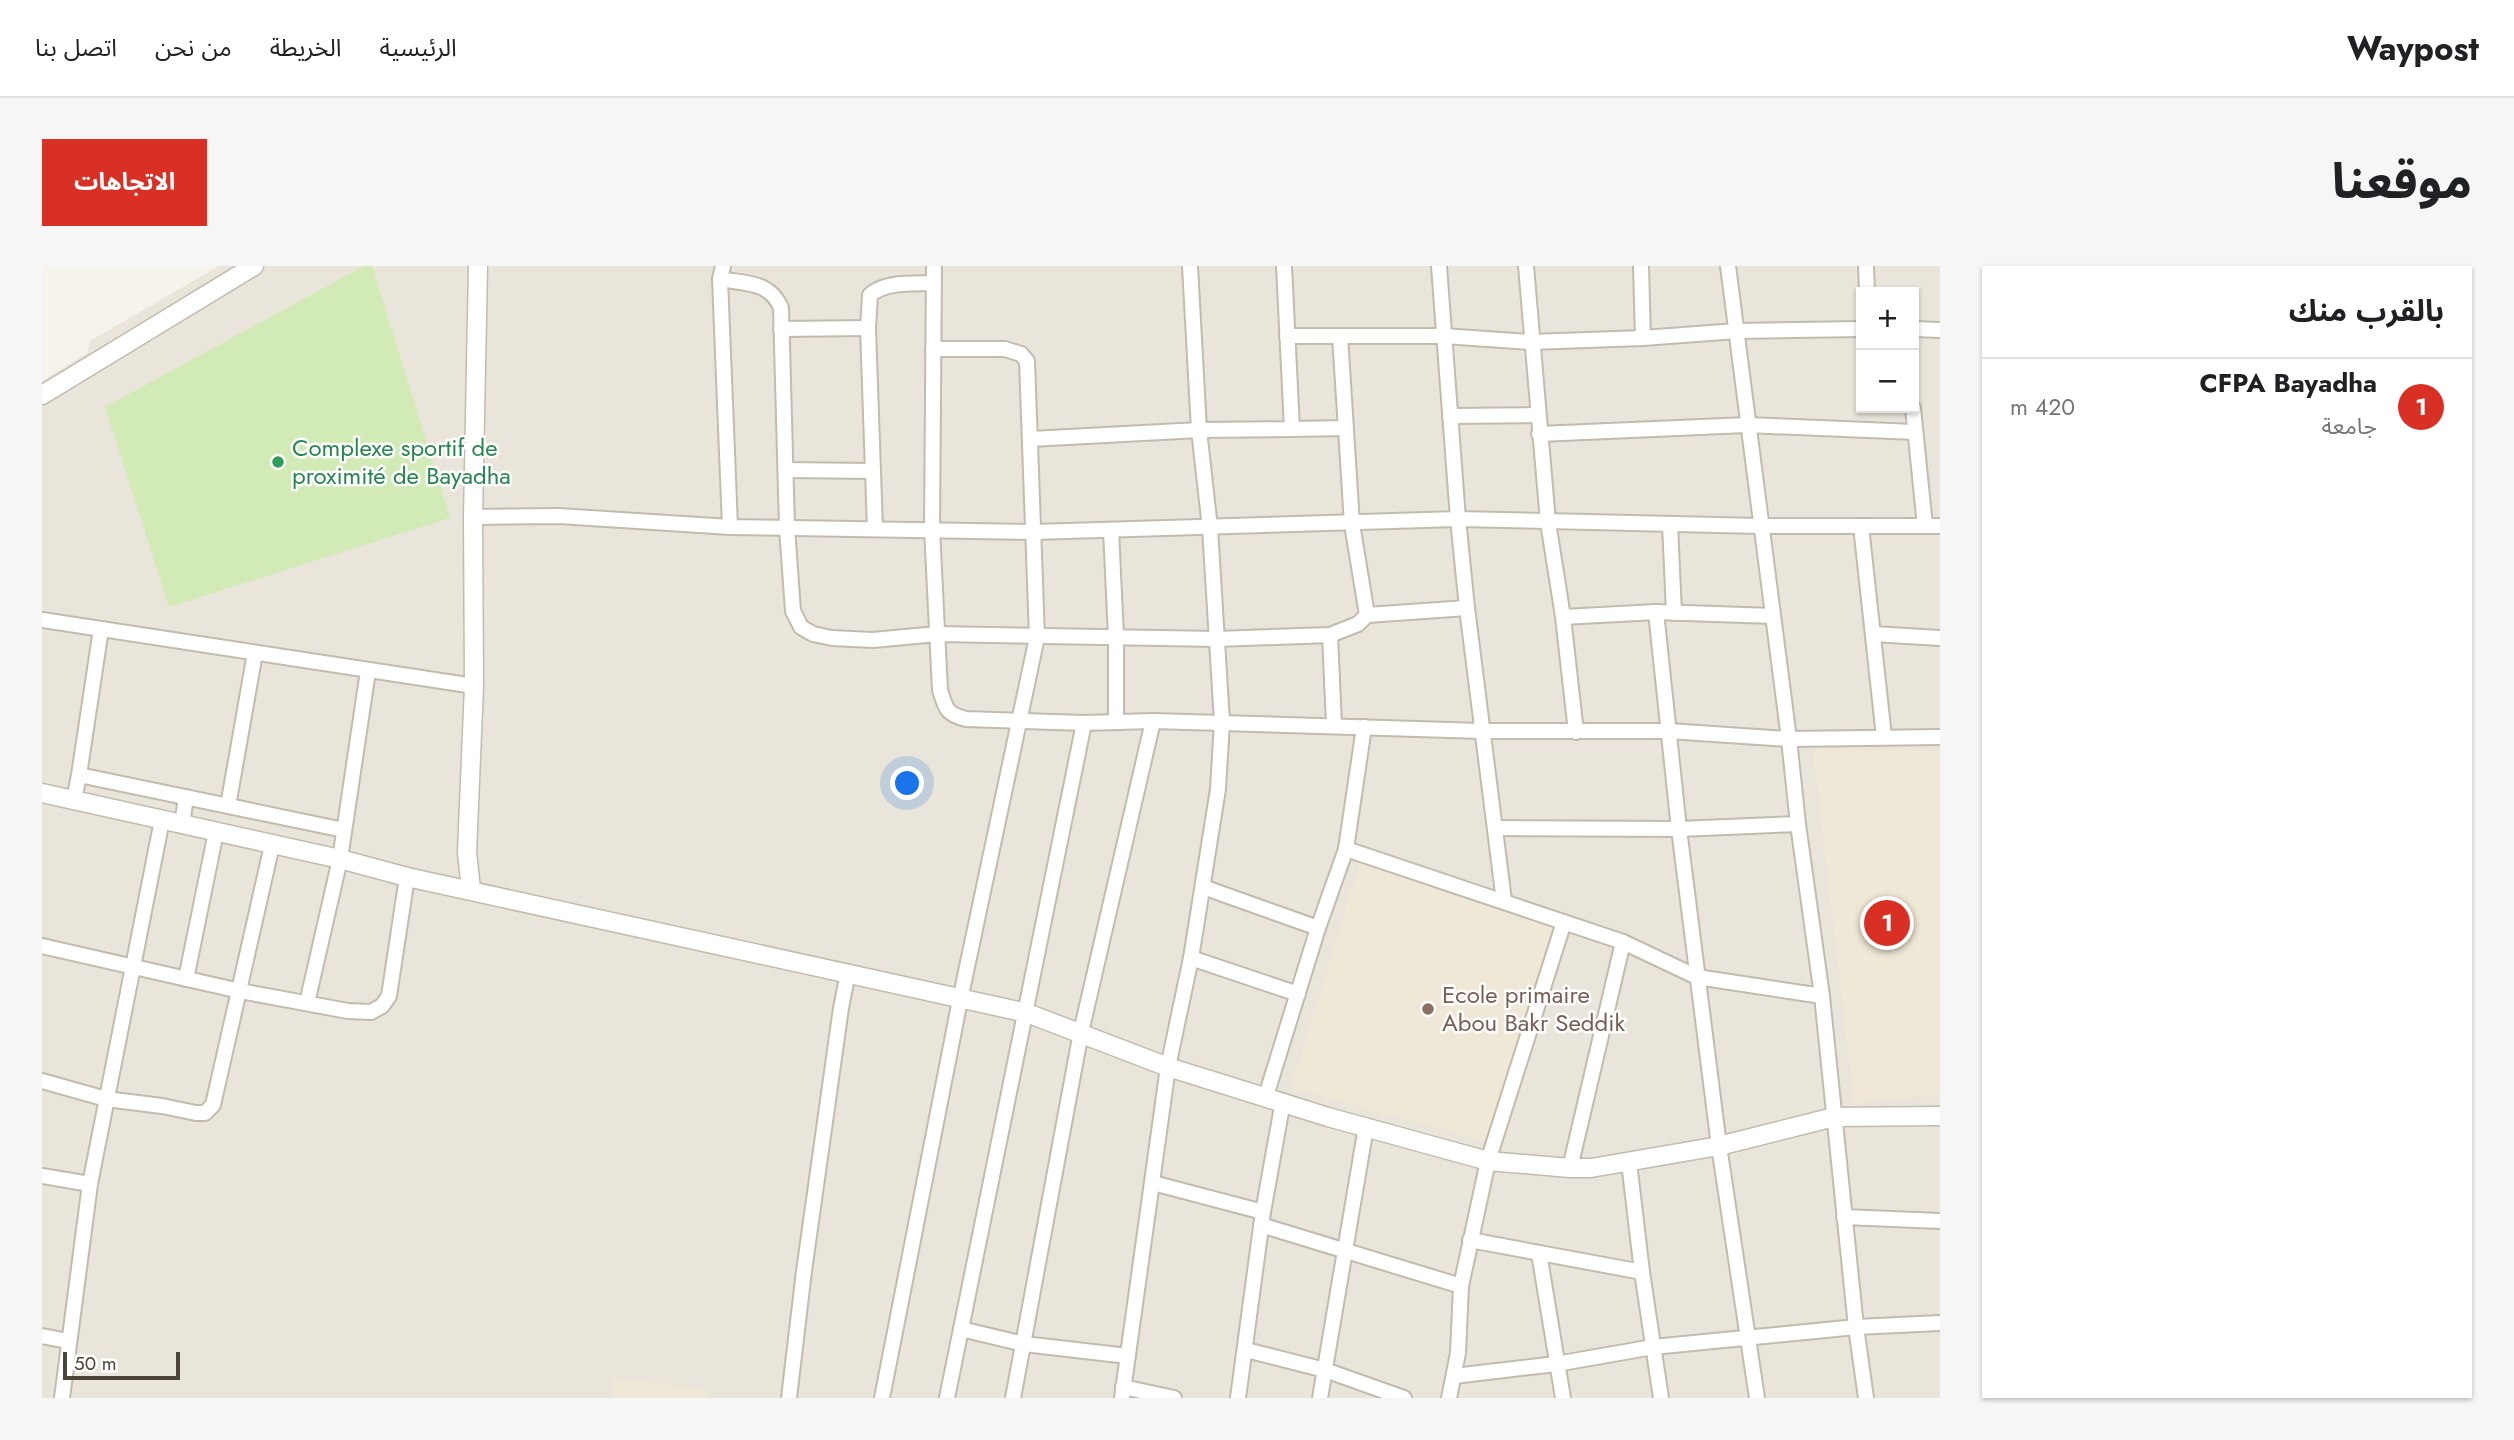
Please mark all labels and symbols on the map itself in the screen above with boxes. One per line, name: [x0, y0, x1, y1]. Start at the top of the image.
place label: Complexe sportif de proximité de Bayadha: [292, 430, 511, 493]
marker: Complexe sportif de proximité de Bayadha: [270, 454, 286, 470]
your location: [890, 766, 924, 800]
pin: 1: [1864, 897, 1910, 949]
place label: Ecole primaire Abou Bakr Seddik: [1442, 977, 1625, 1040]
marker: Ecole primaire Abou Bakr Seddik: [1420, 1001, 1436, 1017]
scale bar: [63, 1349, 180, 1381]

